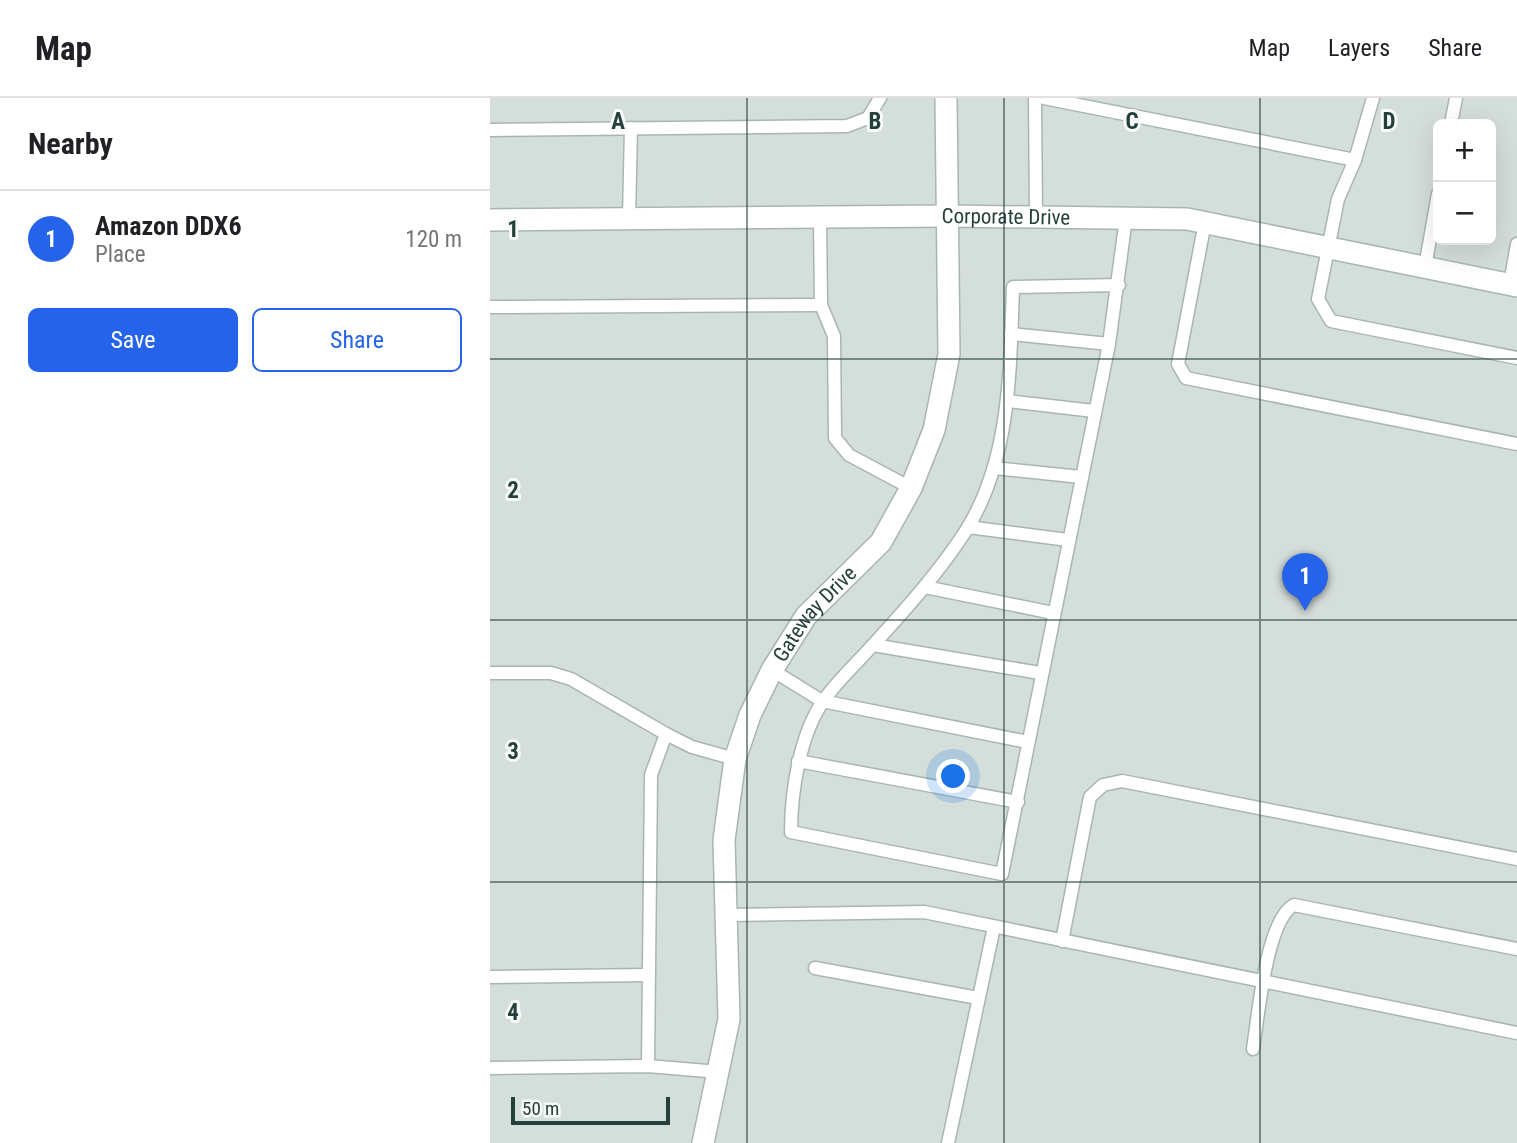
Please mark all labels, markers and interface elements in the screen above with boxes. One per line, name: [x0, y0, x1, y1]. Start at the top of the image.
text: Map: [35, 29, 92, 68]
text: Map: [1249, 34, 1290, 62]
text: Layers: [1328, 34, 1390, 62]
text: Share: [1428, 34, 1482, 62]
text: A: [611, 108, 625, 135]
text: B: [869, 108, 881, 135]
text: C: [1125, 108, 1139, 135]
text: D: [1383, 108, 1396, 135]
map controls: [1433, 119, 1496, 245]
button: +: [1433, 119, 1496, 182]
text: Nearby: [28, 126, 113, 161]
button: −: [1433, 182, 1496, 245]
street label: Corporate Drive: [942, 204, 1071, 230]
text: Amazon DDX6: [95, 211, 242, 241]
text: 1: [507, 216, 519, 243]
text: 1: [45, 226, 57, 253]
text: 120 m: [405, 226, 462, 253]
text: Place: [95, 241, 145, 268]
button: Save: [28, 308, 238, 372]
button: Share: [252, 308, 462, 372]
text: 2: [507, 477, 519, 504]
pin: 1: [1282, 553, 1328, 611]
street label: Gateway Drive: [768, 561, 861, 666]
text: 3: [507, 738, 519, 765]
your location: [936, 759, 970, 793]
text: 4: [507, 999, 519, 1026]
scale bar: [511, 1094, 670, 1126]
text: 50 m: [522, 1097, 559, 1120]

